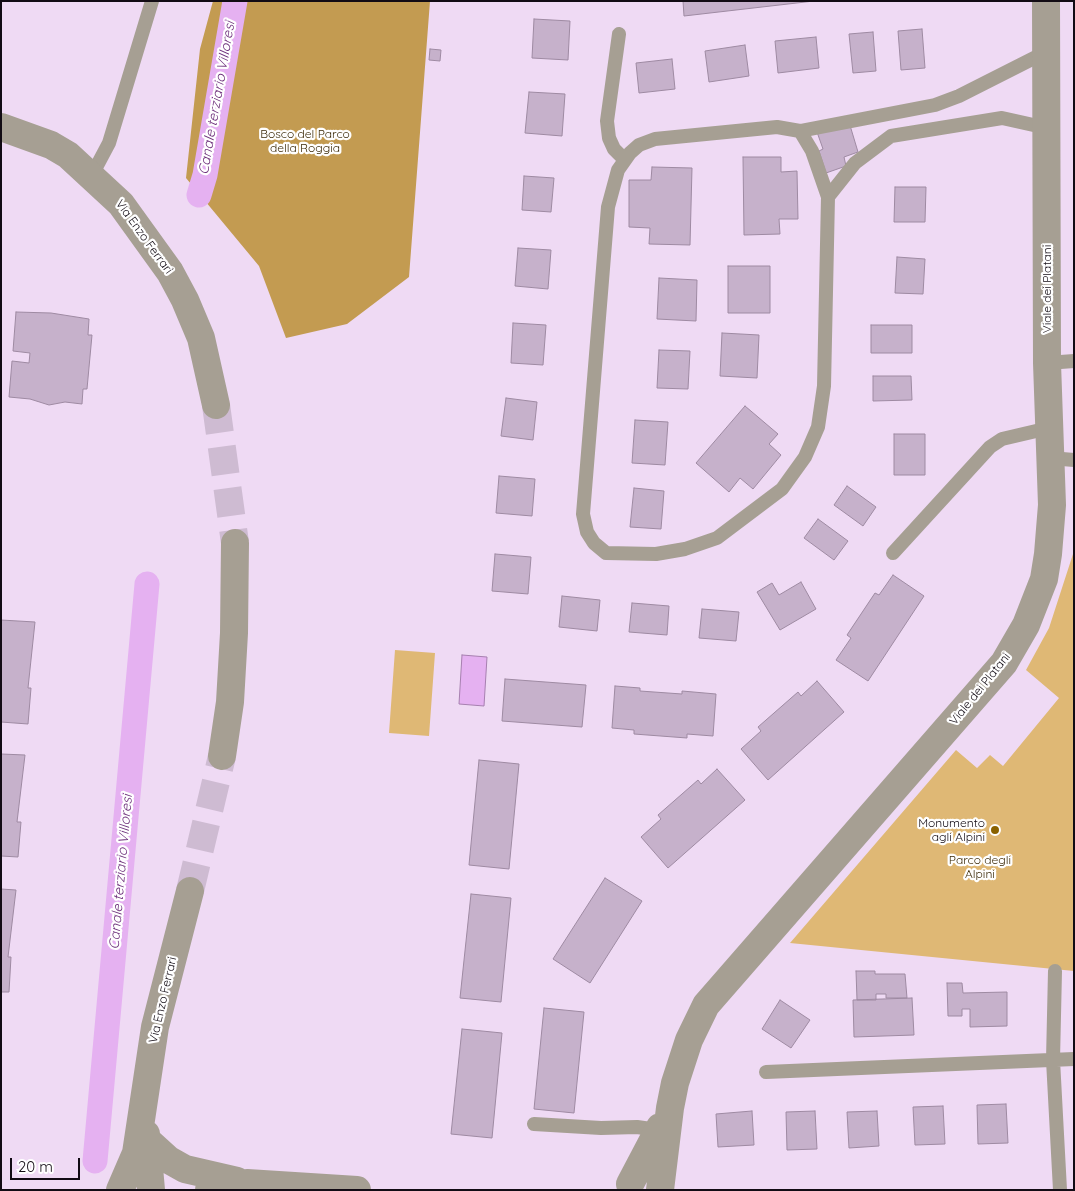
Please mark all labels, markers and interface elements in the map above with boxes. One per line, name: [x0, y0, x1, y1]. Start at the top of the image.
water label: Canale terziario Villoresi: [195, 20, 239, 176]
park label: Bosco del Parco della Roggia: [260, 127, 350, 155]
street label: Via Enzo Ferrari: [112, 197, 176, 277]
street label: Viale dei Platani: [1040, 245, 1054, 333]
street label: Viale dei Platani: [947, 650, 1013, 728]
water label: Canale terziario Villoresi: [106, 794, 136, 950]
place label: Monumento agli Alpini: [918, 816, 985, 844]
marker: Monumento agli Alpini: [989, 824, 1001, 836]
park label: Parco degli Alpini: [949, 853, 1011, 881]
street label: Via Enzo Ferrari: [146, 956, 180, 1044]
scale bar: [12, 1148, 82, 1180]
text: 20 m: [18, 1157, 53, 1176]

